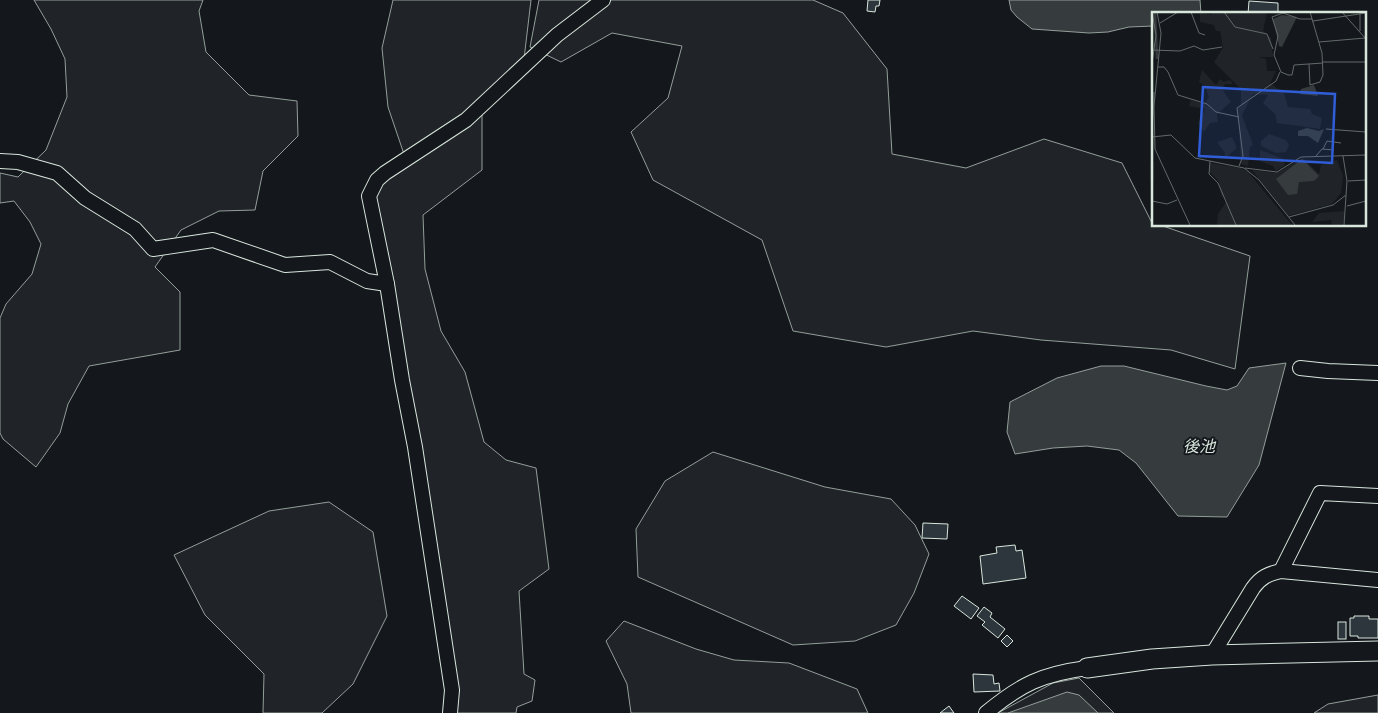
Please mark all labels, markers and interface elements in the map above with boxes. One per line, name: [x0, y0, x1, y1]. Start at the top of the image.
inset map: [1152, 12, 1366, 226]
water label: 後池: [1183, 437, 1217, 457]

